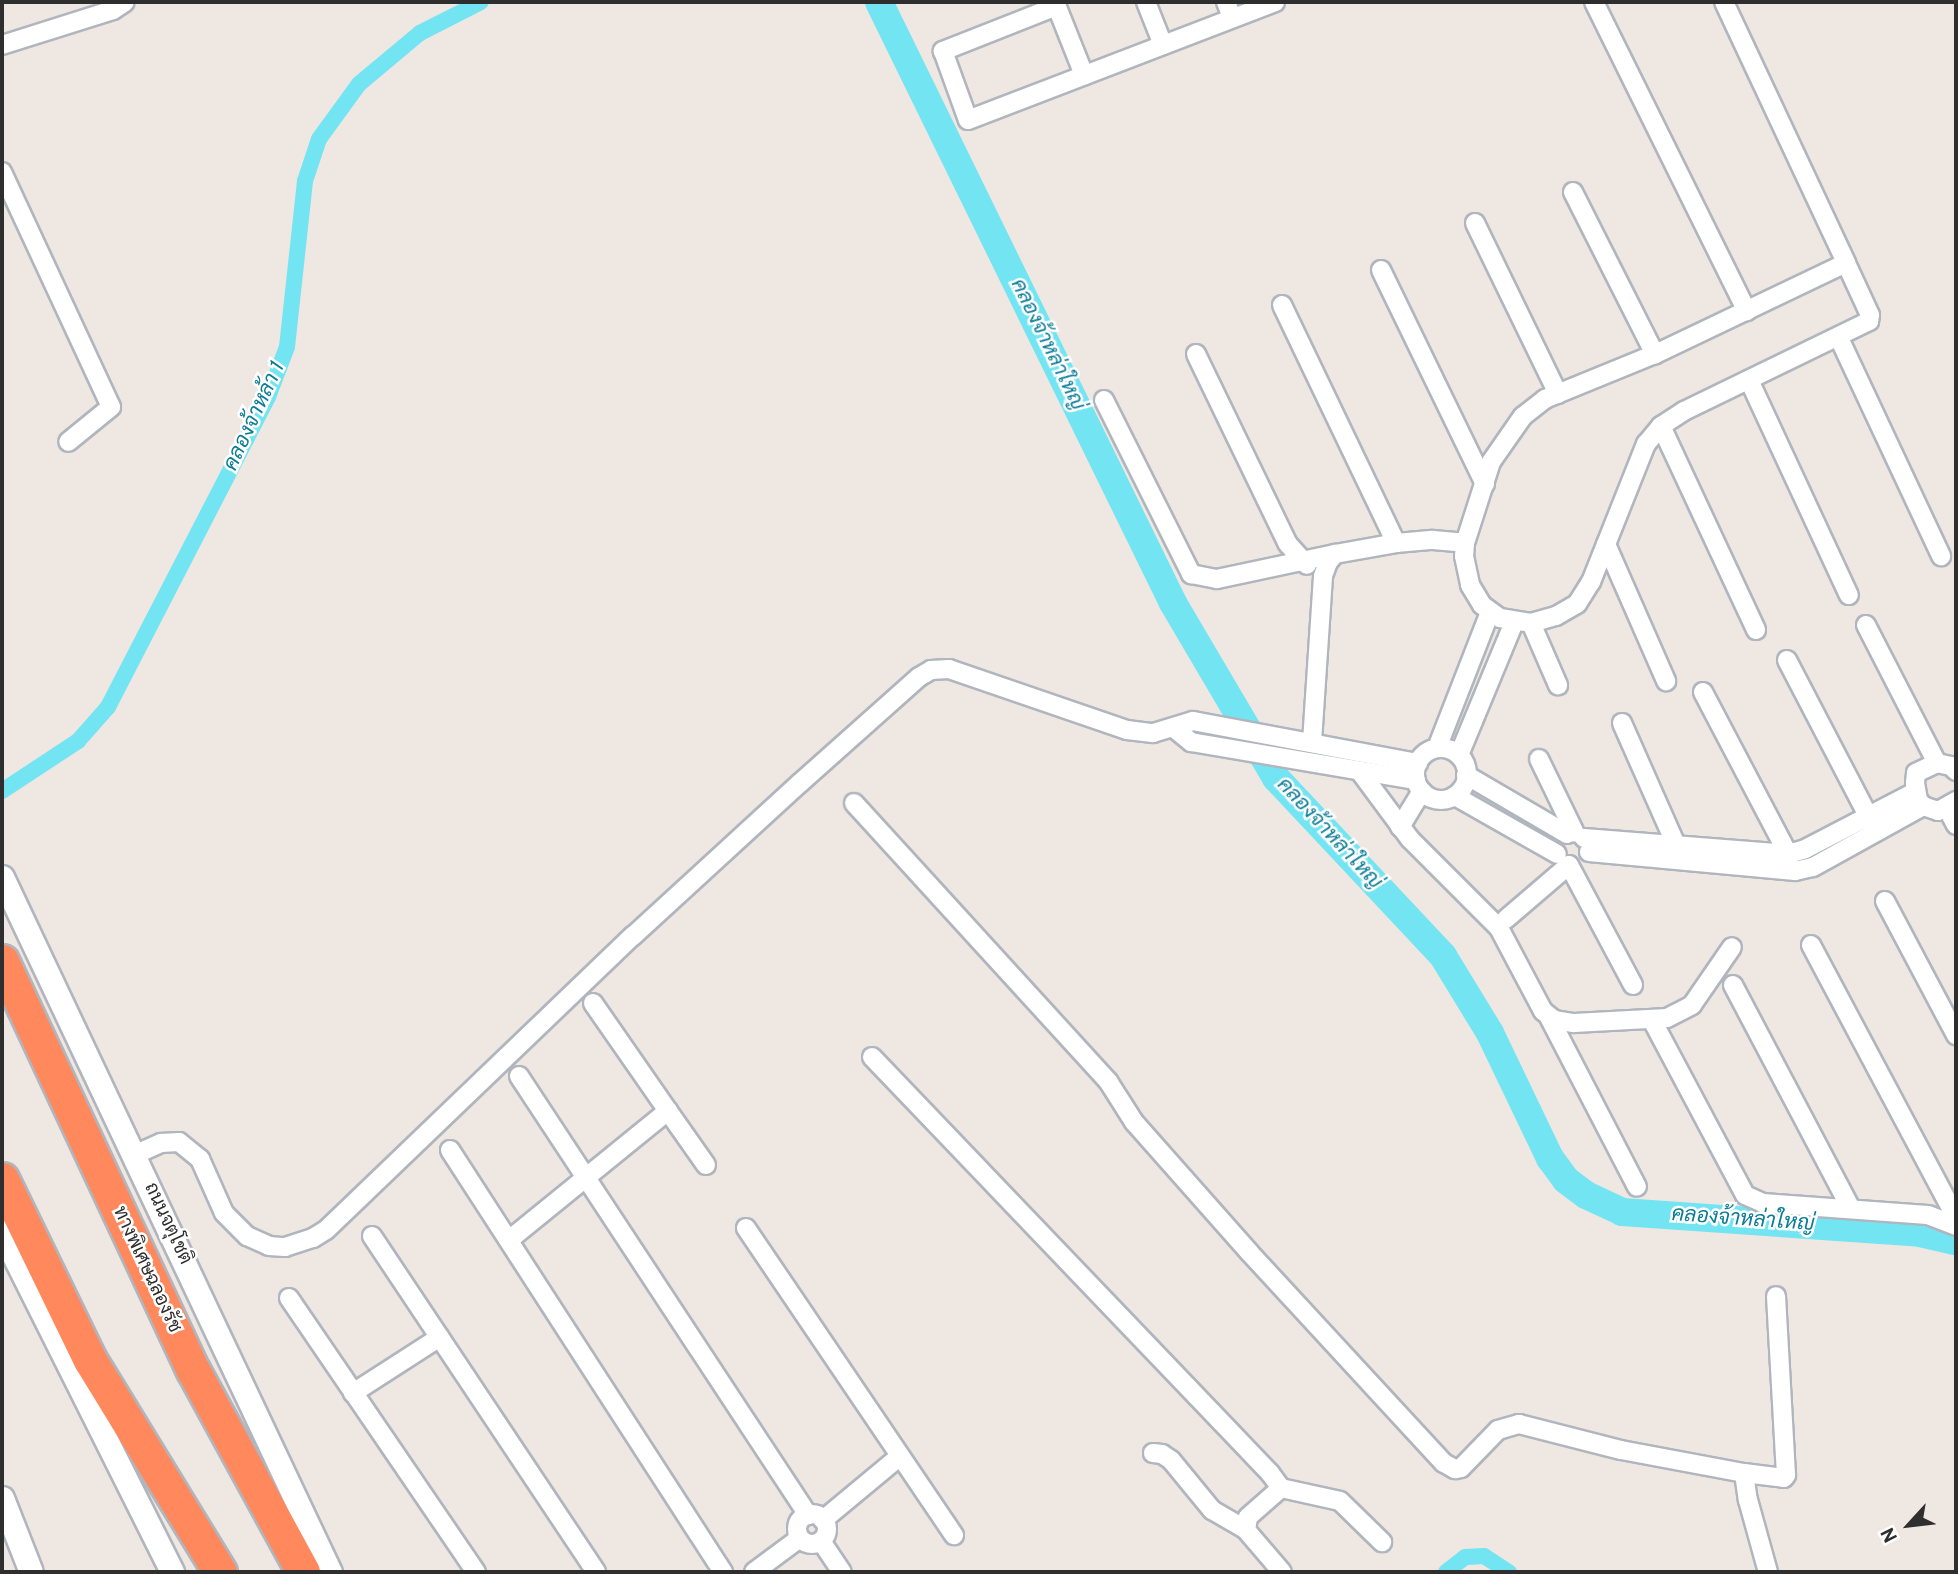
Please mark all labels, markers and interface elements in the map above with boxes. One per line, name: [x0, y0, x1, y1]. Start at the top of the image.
water label: คลองจ้าหล่าใหญ่: [1004, 275, 1090, 415]
water label: คลองจ้าหล้า 1: [219, 359, 291, 475]
water label: คลองจ้าหล่าใหญ่: [1271, 773, 1387, 895]
street label: ถนนจตุโชติ: [138, 1179, 196, 1269]
water label: คลองจ้าหล่าใหญ่: [1671, 1202, 1815, 1238]
street label: ทางพิเศษฉลองรัช: [107, 1203, 185, 1337]
north arrow: [1874, 1490, 1944, 1560]
text: N: [1876, 1523, 1904, 1546]

